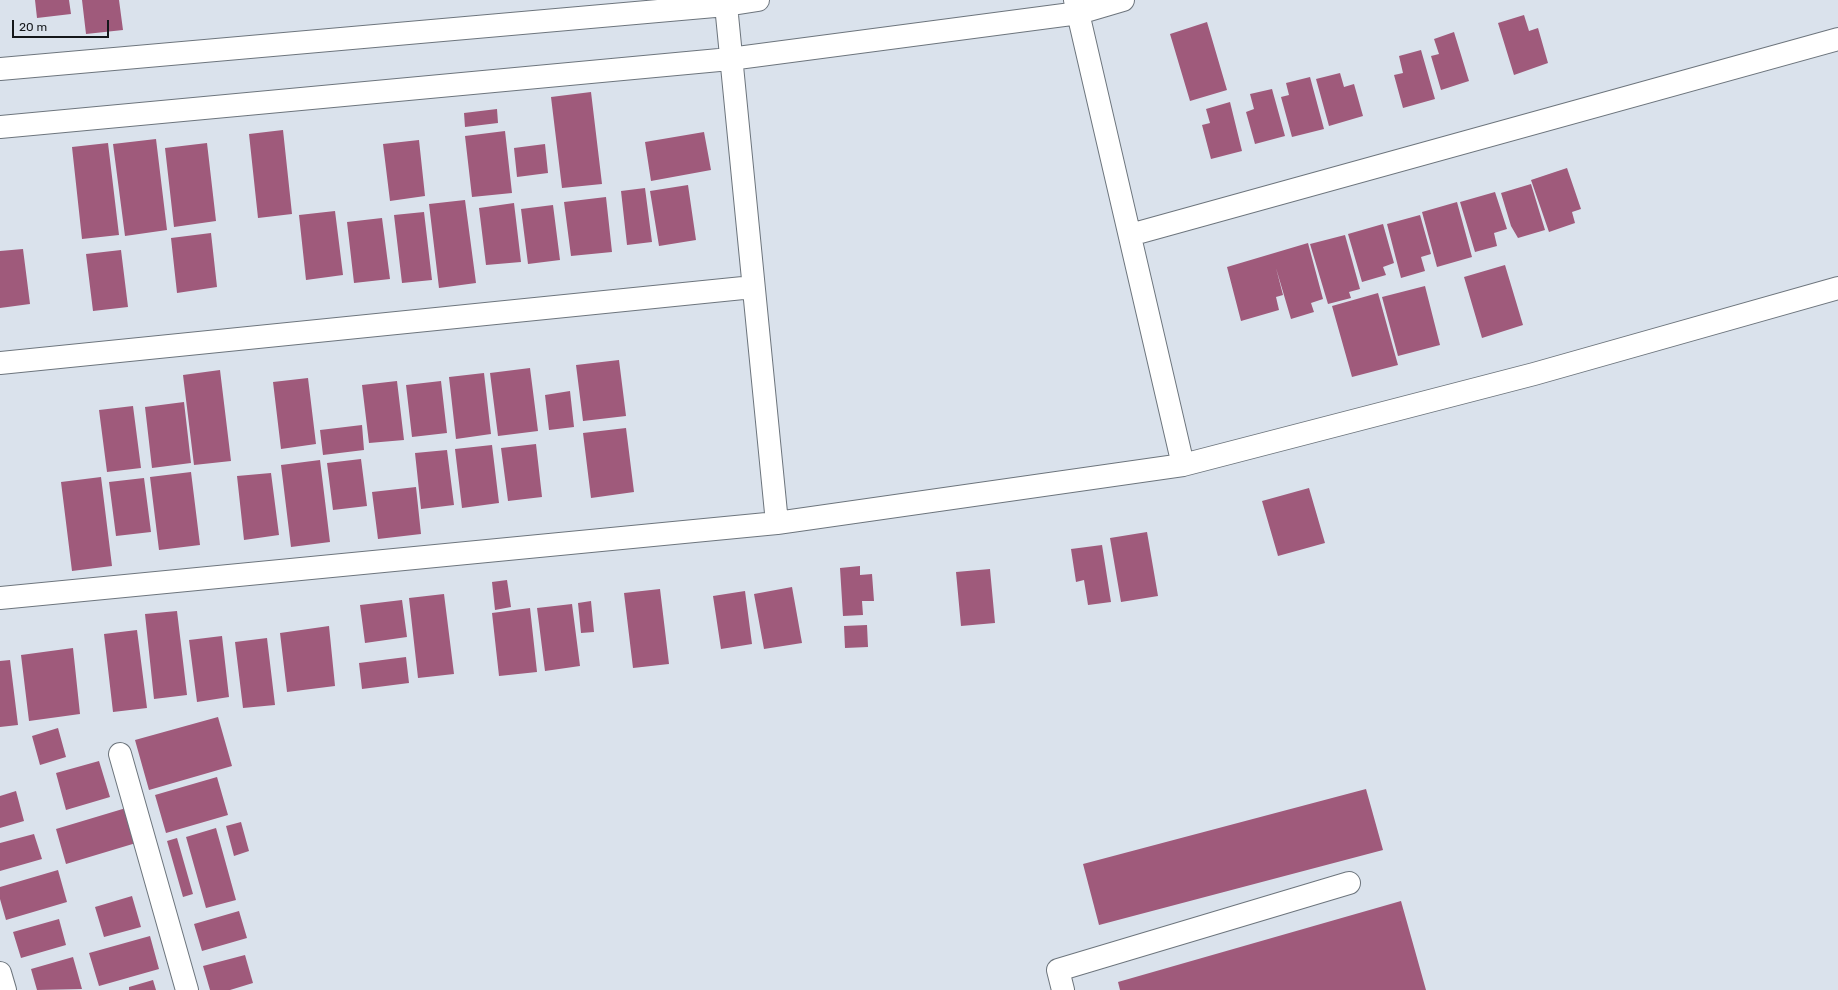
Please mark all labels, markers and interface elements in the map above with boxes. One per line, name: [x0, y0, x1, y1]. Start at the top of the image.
scale bar: [14, 12, 111, 38]
text: 20 m: [19, 20, 47, 34]

